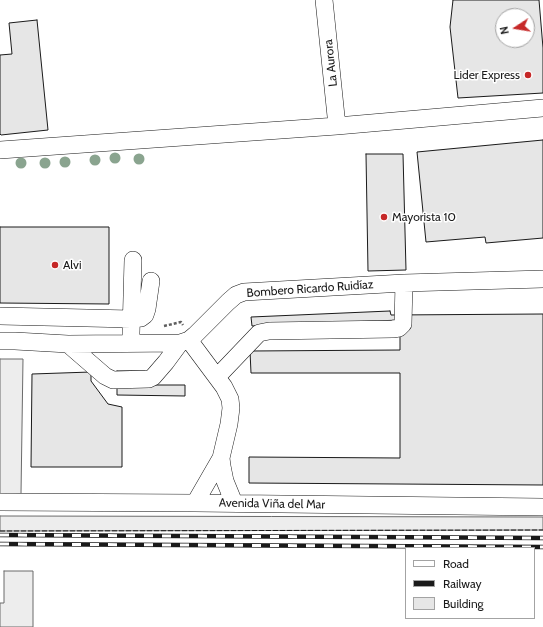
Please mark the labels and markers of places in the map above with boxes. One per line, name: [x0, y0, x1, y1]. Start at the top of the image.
place label: Lider Express: [453, 68, 520, 82]
marker: Lider Express: [523, 70, 533, 80]
place label: Mayorista 10: [392, 210, 456, 224]
marker: Mayorista 10: [379, 212, 389, 222]
place label: Alvi: [63, 258, 82, 272]
marker: Alvi: [50, 260, 60, 270]

